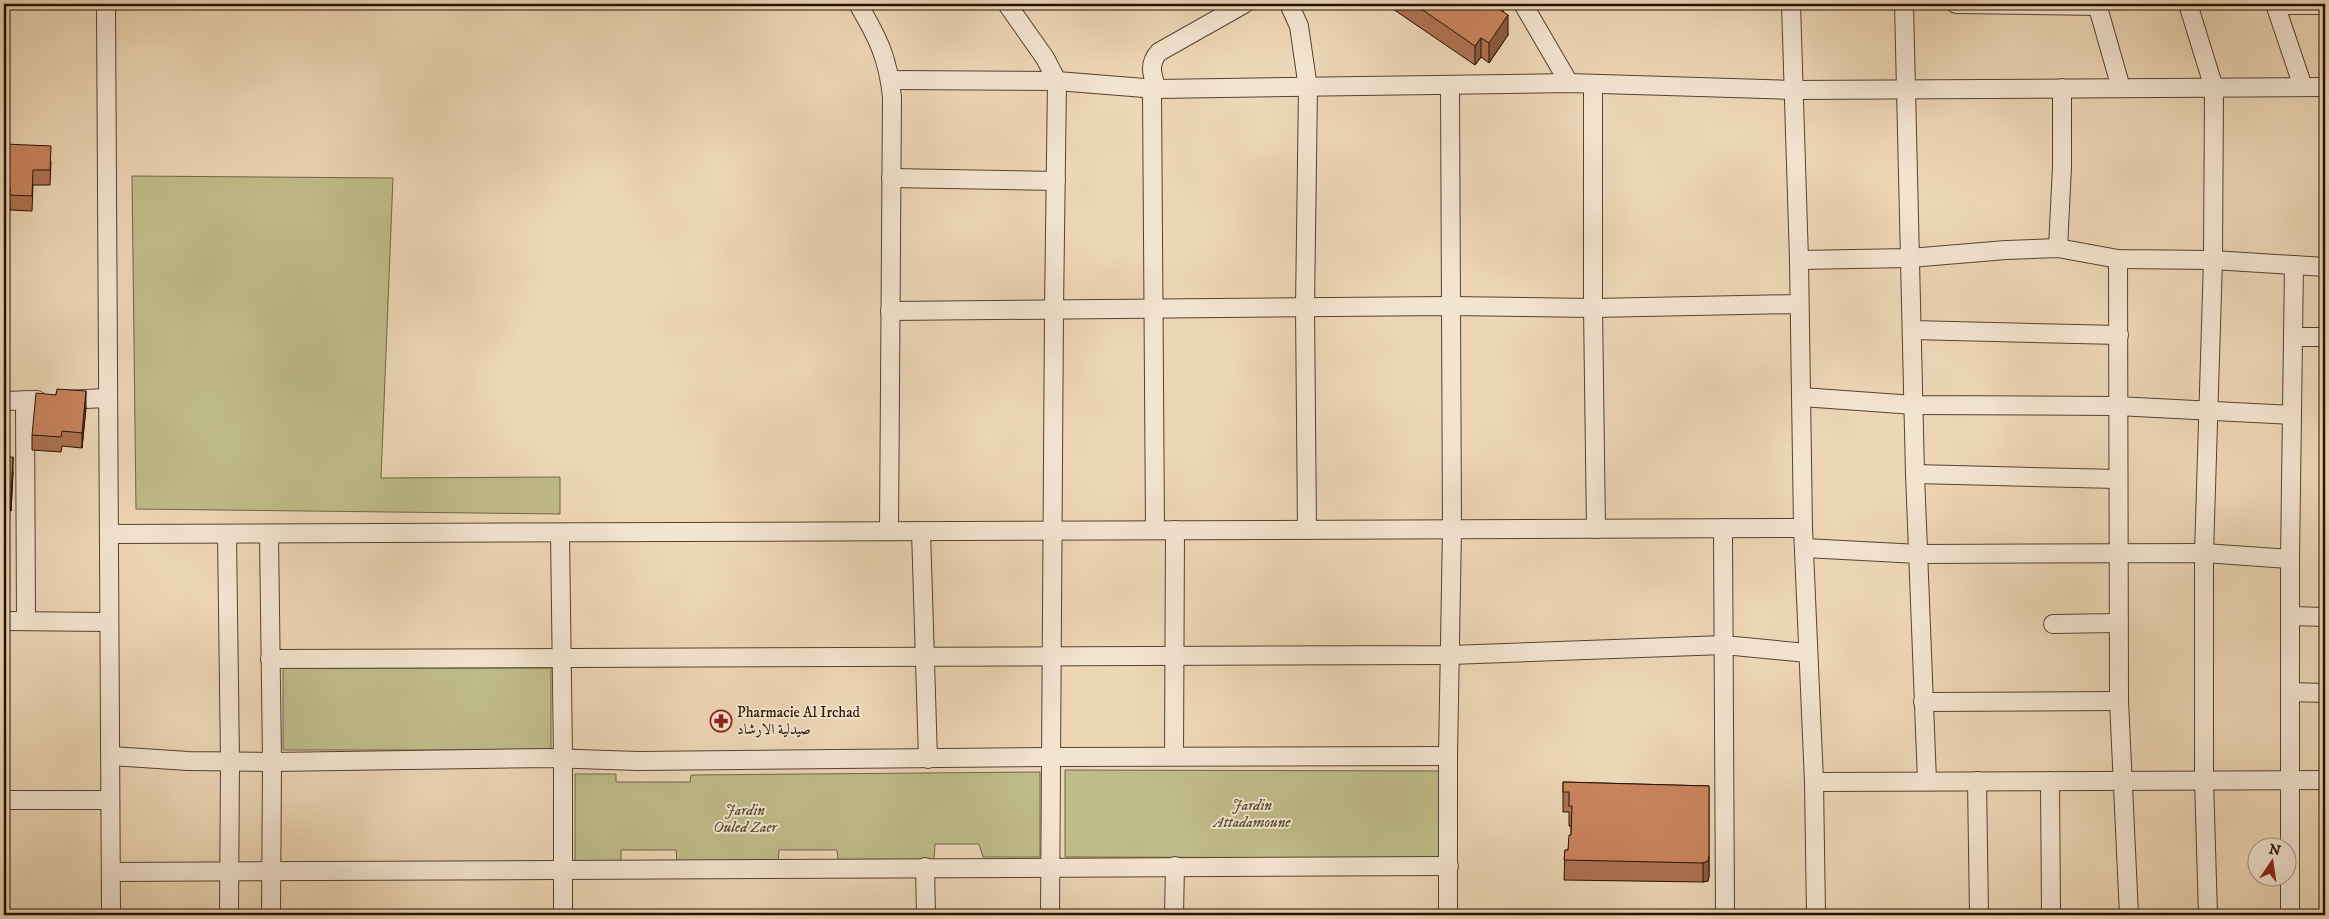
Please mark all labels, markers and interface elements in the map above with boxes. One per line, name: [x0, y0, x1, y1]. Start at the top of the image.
place label: Pharmacie Al Irchad صيدلية الارشاد: [737, 703, 861, 739]
pharmacy icon: Pharmacie Al Irchad صيدلية الارشاد: [709, 709, 733, 733]
park label: Jardin Attadamoune: [1212, 796, 1291, 832]
park label: Jardin Ouled Zaer: [713, 801, 778, 837]
north arrow: [2246, 836, 2296, 886]
text: N: [2267, 840, 2283, 860]

